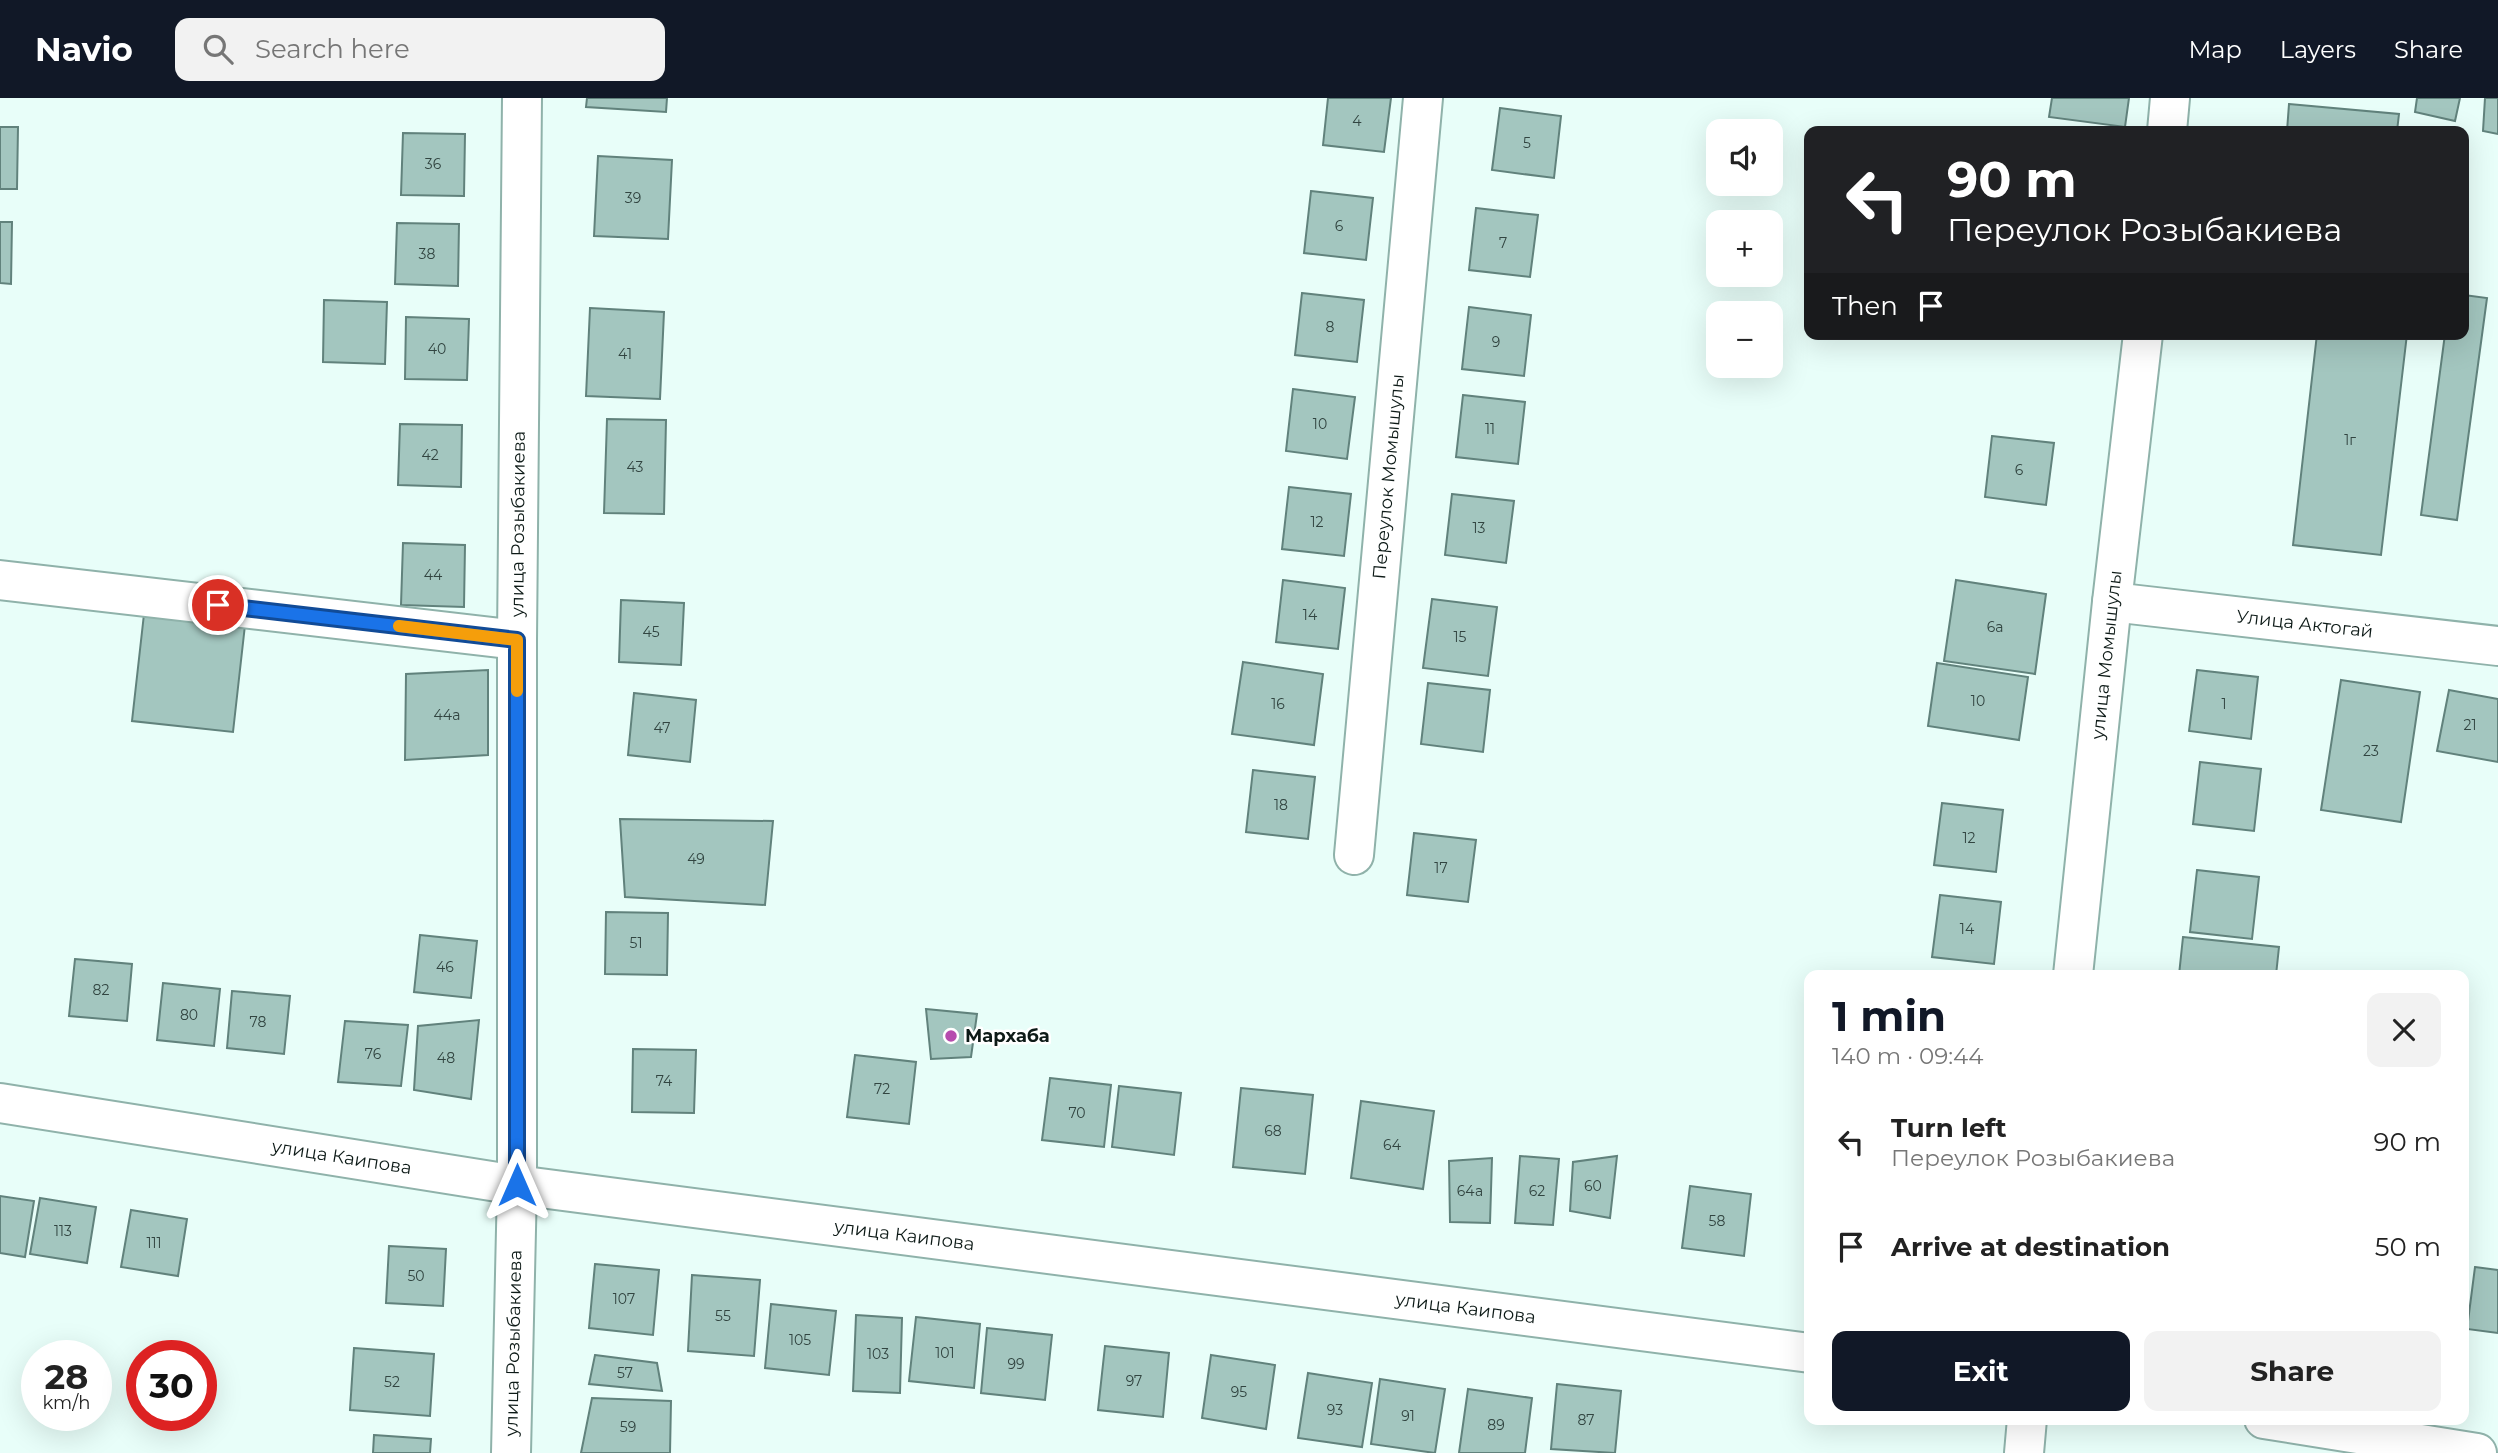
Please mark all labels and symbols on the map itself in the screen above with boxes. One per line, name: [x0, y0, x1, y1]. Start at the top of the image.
house number: 4: [1352, 112, 1362, 130]
house number: 5: [1523, 134, 1531, 152]
house number: 36: [425, 155, 442, 173]
house number: 39: [625, 189, 641, 207]
house number: 6: [1335, 217, 1344, 235]
house number: 7: [1499, 234, 1507, 252]
house number: 38: [419, 245, 435, 263]
house number: 8: [1326, 318, 1335, 336]
house number: 9: [1492, 333, 1500, 351]
house number: 40: [428, 340, 446, 358]
house number: 41: [618, 345, 632, 363]
street label: Переулок Момышулы: [1368, 373, 1409, 580]
house number: 10: [1313, 415, 1327, 433]
house number: 11: [1485, 420, 1495, 438]
street label: улица Розыбакиева: [506, 431, 530, 618]
house number: 1г: [2344, 431, 2356, 449]
house number: 42: [421, 446, 439, 464]
house number: 43: [627, 458, 644, 476]
house number: 6: [2015, 461, 2024, 479]
house number: 12: [1310, 513, 1324, 531]
house number: 13: [1473, 519, 1486, 537]
house number: 44: [424, 566, 443, 584]
street label: улица Момышулы: [2087, 569, 2127, 741]
pin: [188, 575, 248, 635]
street label: Улица Актогай: [2235, 605, 2374, 643]
house number: 14: [1303, 606, 1318, 624]
house number: 6а: [1987, 618, 2003, 636]
house number: 45: [642, 623, 660, 641]
house number: 15: [1454, 628, 1467, 646]
house number: 10: [1971, 692, 1985, 710]
house number: 16: [1271, 695, 1285, 713]
house number: 1: [2221, 695, 2227, 713]
house number: 44а: [433, 706, 461, 724]
house number: 21: [2463, 716, 2477, 734]
house number: 47: [654, 719, 670, 737]
house number: 23: [2363, 742, 2379, 760]
house number: 18: [1274, 796, 1288, 814]
house number: 12: [1962, 829, 1976, 847]
house number: 49: [687, 850, 705, 868]
house number: 17: [1434, 859, 1448, 877]
house number: 14: [1960, 920, 1975, 938]
house number: 51: [630, 934, 642, 952]
house number: 46: [436, 958, 454, 976]
house number: 82: [93, 981, 109, 999]
house number: 80: [180, 1006, 198, 1024]
house number: 78: [250, 1013, 267, 1031]
place label: Мархаба: [965, 1025, 1050, 1047]
marker: Мархаба: [943, 1028, 959, 1044]
house number: 76: [365, 1045, 382, 1063]
house number: 48: [437, 1049, 455, 1067]
house number: 74: [656, 1072, 673, 1090]
house number: 72: [874, 1080, 890, 1098]
house number: 70: [1068, 1104, 1086, 1122]
house number: 68: [1264, 1122, 1282, 1140]
street label: улица Каипова: [269, 1135, 413, 1179]
house number: 64: [1383, 1136, 1402, 1154]
position arrow: [480, 1148, 554, 1222]
house number: 60: [1584, 1177, 1602, 1195]
house number: 64а: [1457, 1182, 1483, 1200]
house number: 62: [1529, 1182, 1545, 1200]
house number: 58: [1709, 1212, 1725, 1230]
street label: улица Каипова: [832, 1215, 976, 1255]
house number: 113: [54, 1222, 72, 1240]
house number: 111: [146, 1234, 162, 1252]
street label: улица Розыбакиева: [500, 1250, 527, 1437]
house number: 50: [407, 1267, 425, 1285]
street label: улица Каипова: [1393, 1288, 1537, 1328]
house number: 107: [613, 1290, 635, 1308]
house number: 55: [715, 1307, 731, 1325]
house number: 105: [789, 1331, 811, 1349]
speed limit sign: 30: [126, 1340, 217, 1431]
house number: 101: [935, 1344, 955, 1362]
house number: 103: [867, 1345, 889, 1363]
house number: 99: [1007, 1355, 1025, 1373]
house number: 57: [617, 1364, 633, 1382]
house number: 97: [1126, 1372, 1142, 1390]
house number: 52: [384, 1373, 400, 1391]
house number: 95: [1231, 1383, 1247, 1401]
house number: 93: [1327, 1401, 1343, 1419]
house number: 91: [1401, 1407, 1415, 1425]
house number: 87: [1577, 1411, 1595, 1429]
house number: 89: [1487, 1416, 1505, 1434]
house number: 59: [620, 1418, 636, 1436]

